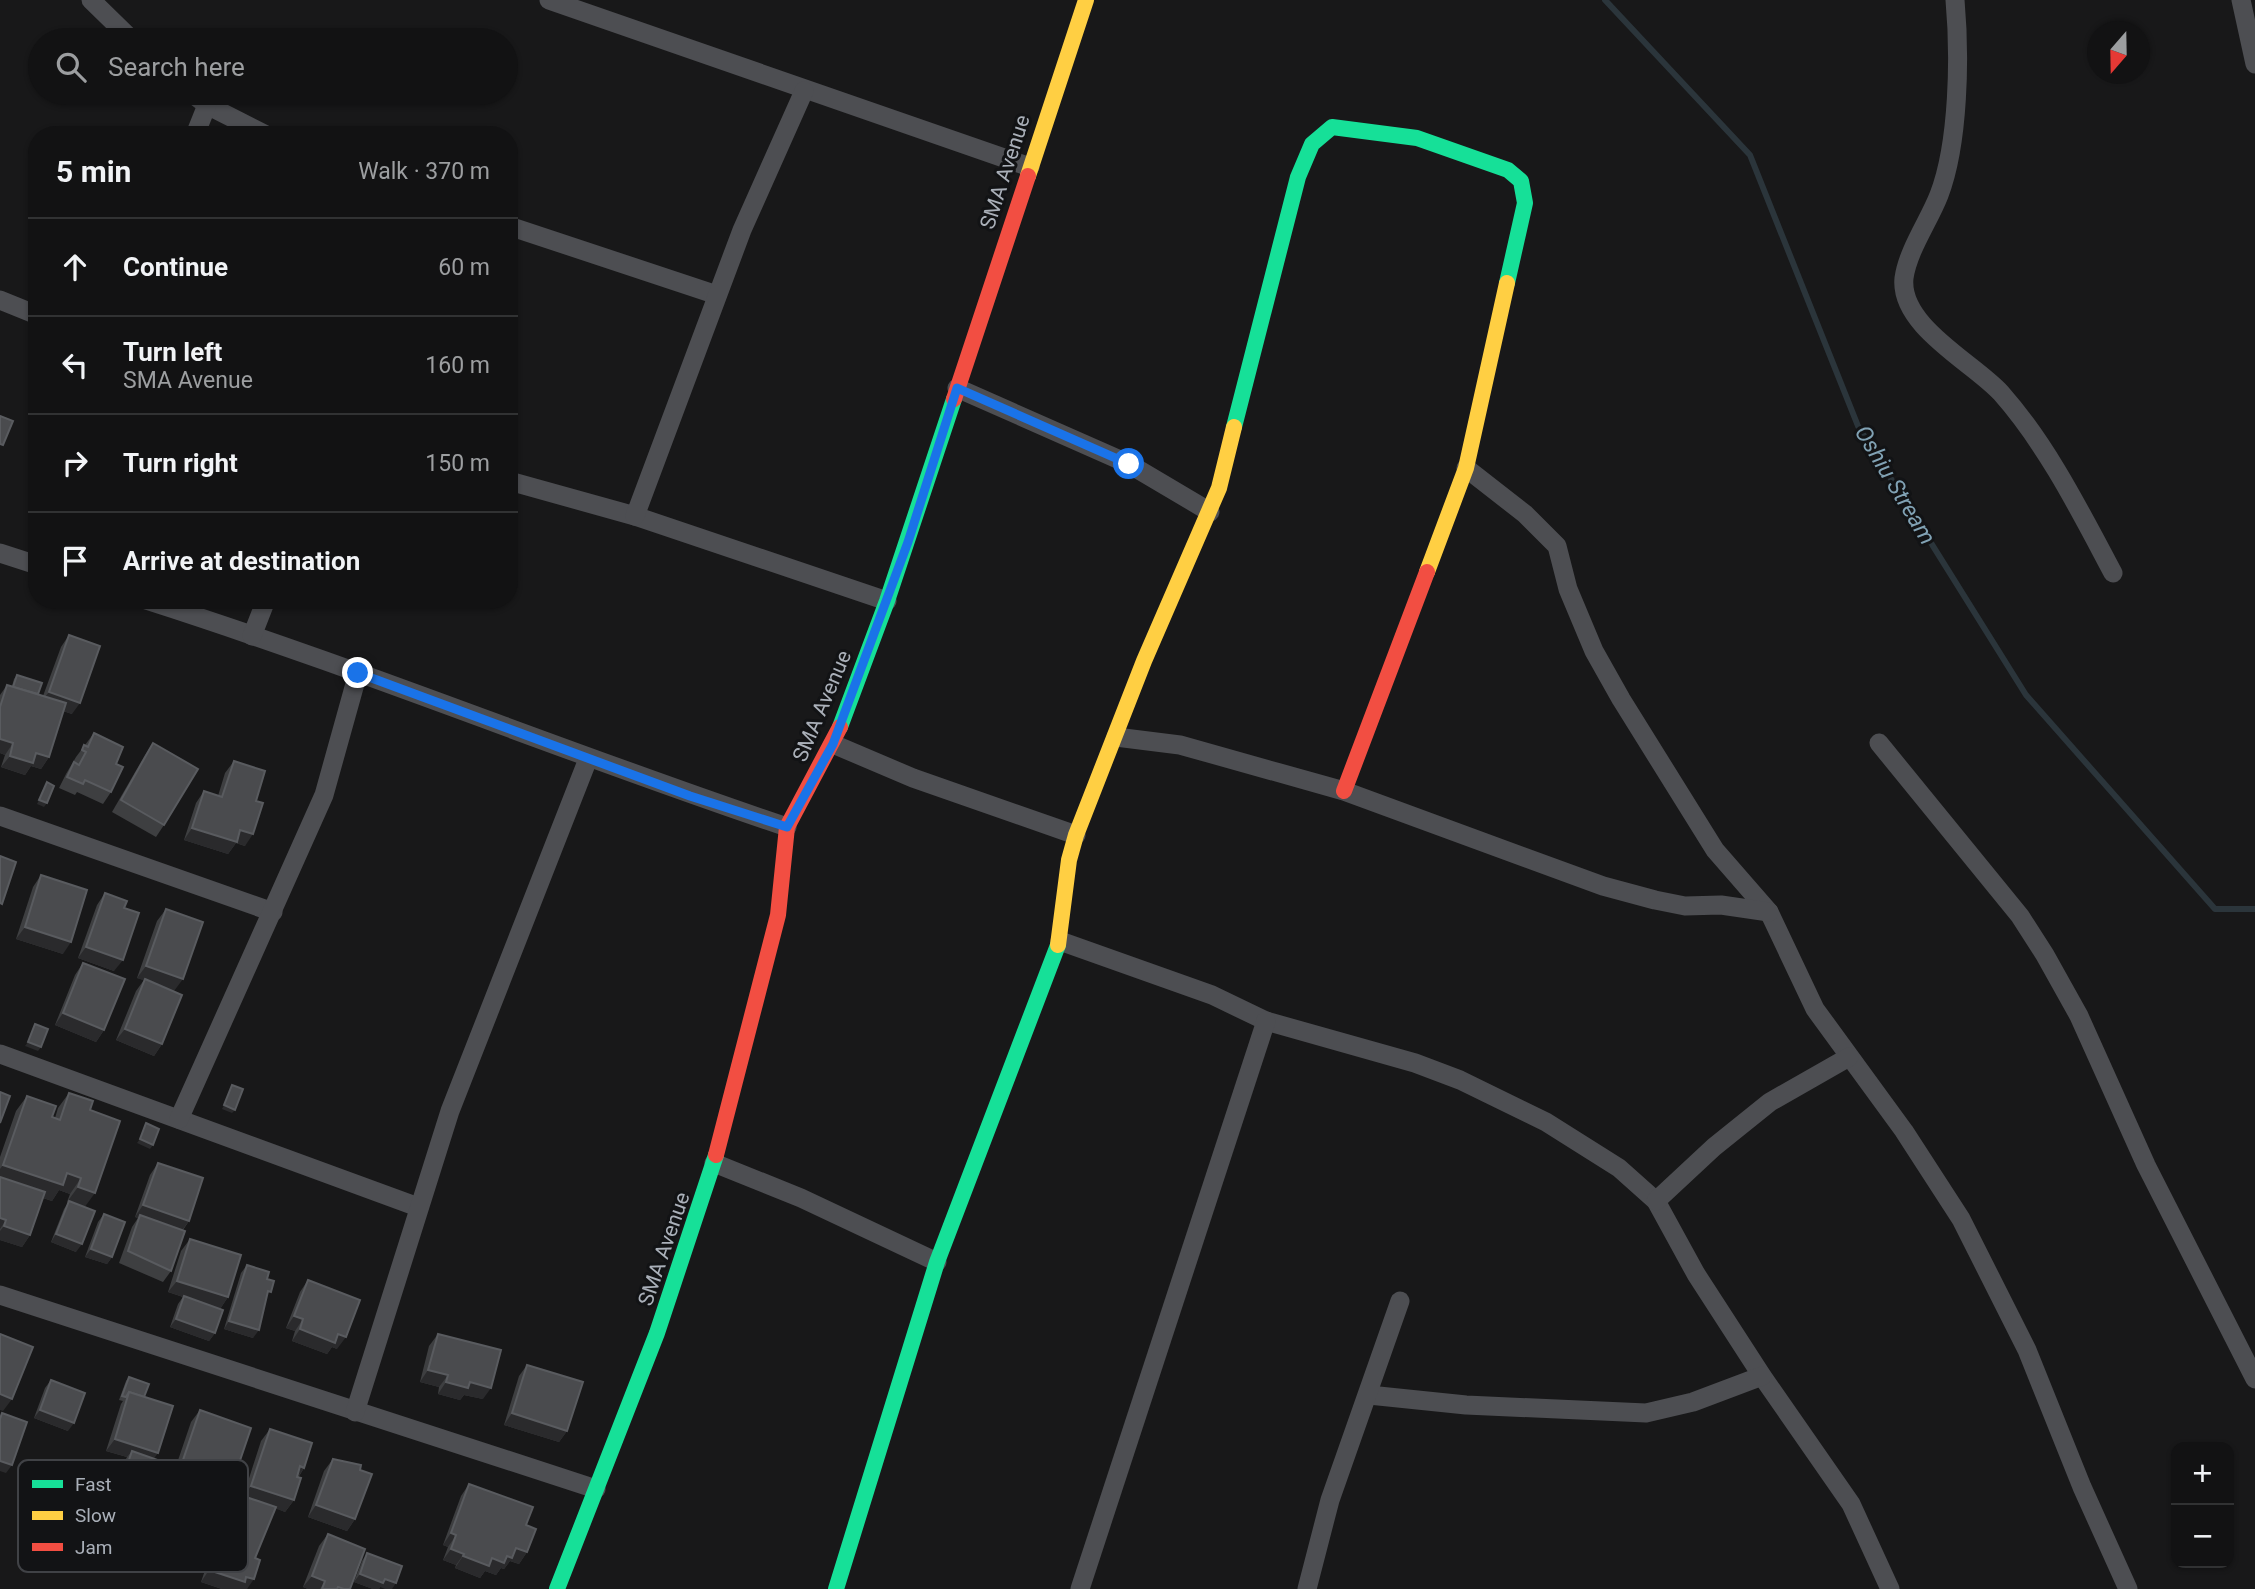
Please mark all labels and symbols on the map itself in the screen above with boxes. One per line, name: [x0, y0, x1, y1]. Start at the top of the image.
north arrow: [2087, 21, 2150, 84]
street label: SMA Avenue: [975, 112, 1035, 232]
water label: Oshiu Stream: [1849, 421, 1941, 549]
route start: [1113, 448, 1144, 479]
street label: SMA Avenue: [788, 647, 856, 765]
route end: [342, 657, 373, 688]
street label: SMA Avenue: [633, 1189, 695, 1309]
legend: [18, 1460, 248, 1572]
text: Fast: [75, 1473, 112, 1496]
text: Slow: [75, 1504, 116, 1527]
text: Jam: [75, 1536, 112, 1559]

